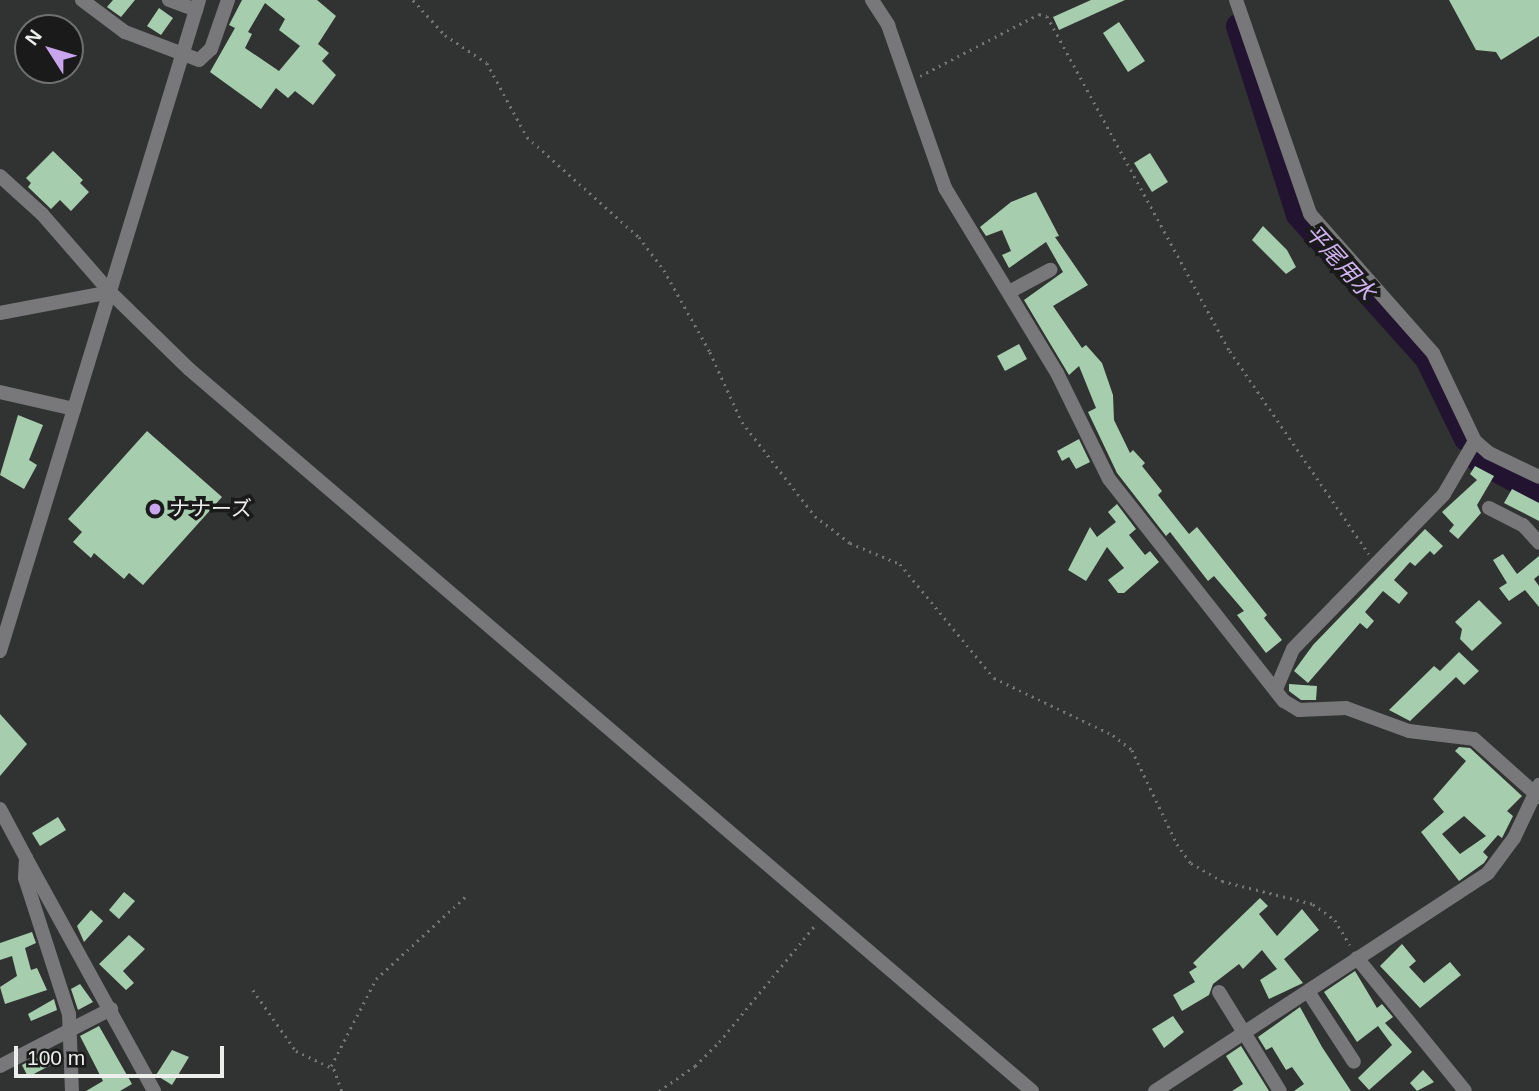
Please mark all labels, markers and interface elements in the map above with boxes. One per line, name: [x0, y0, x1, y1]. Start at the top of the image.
north arrow: [14, 14, 84, 84]
text: N: [21, 25, 46, 49]
water label: 平尾用水: [1299, 219, 1381, 305]
place label: ナナーズ: [169, 496, 253, 522]
marker: ナナーズ: [147, 501, 163, 517]
scale bar: [18, 1032, 228, 1076]
text: 100 m: [27, 1046, 85, 1069]

